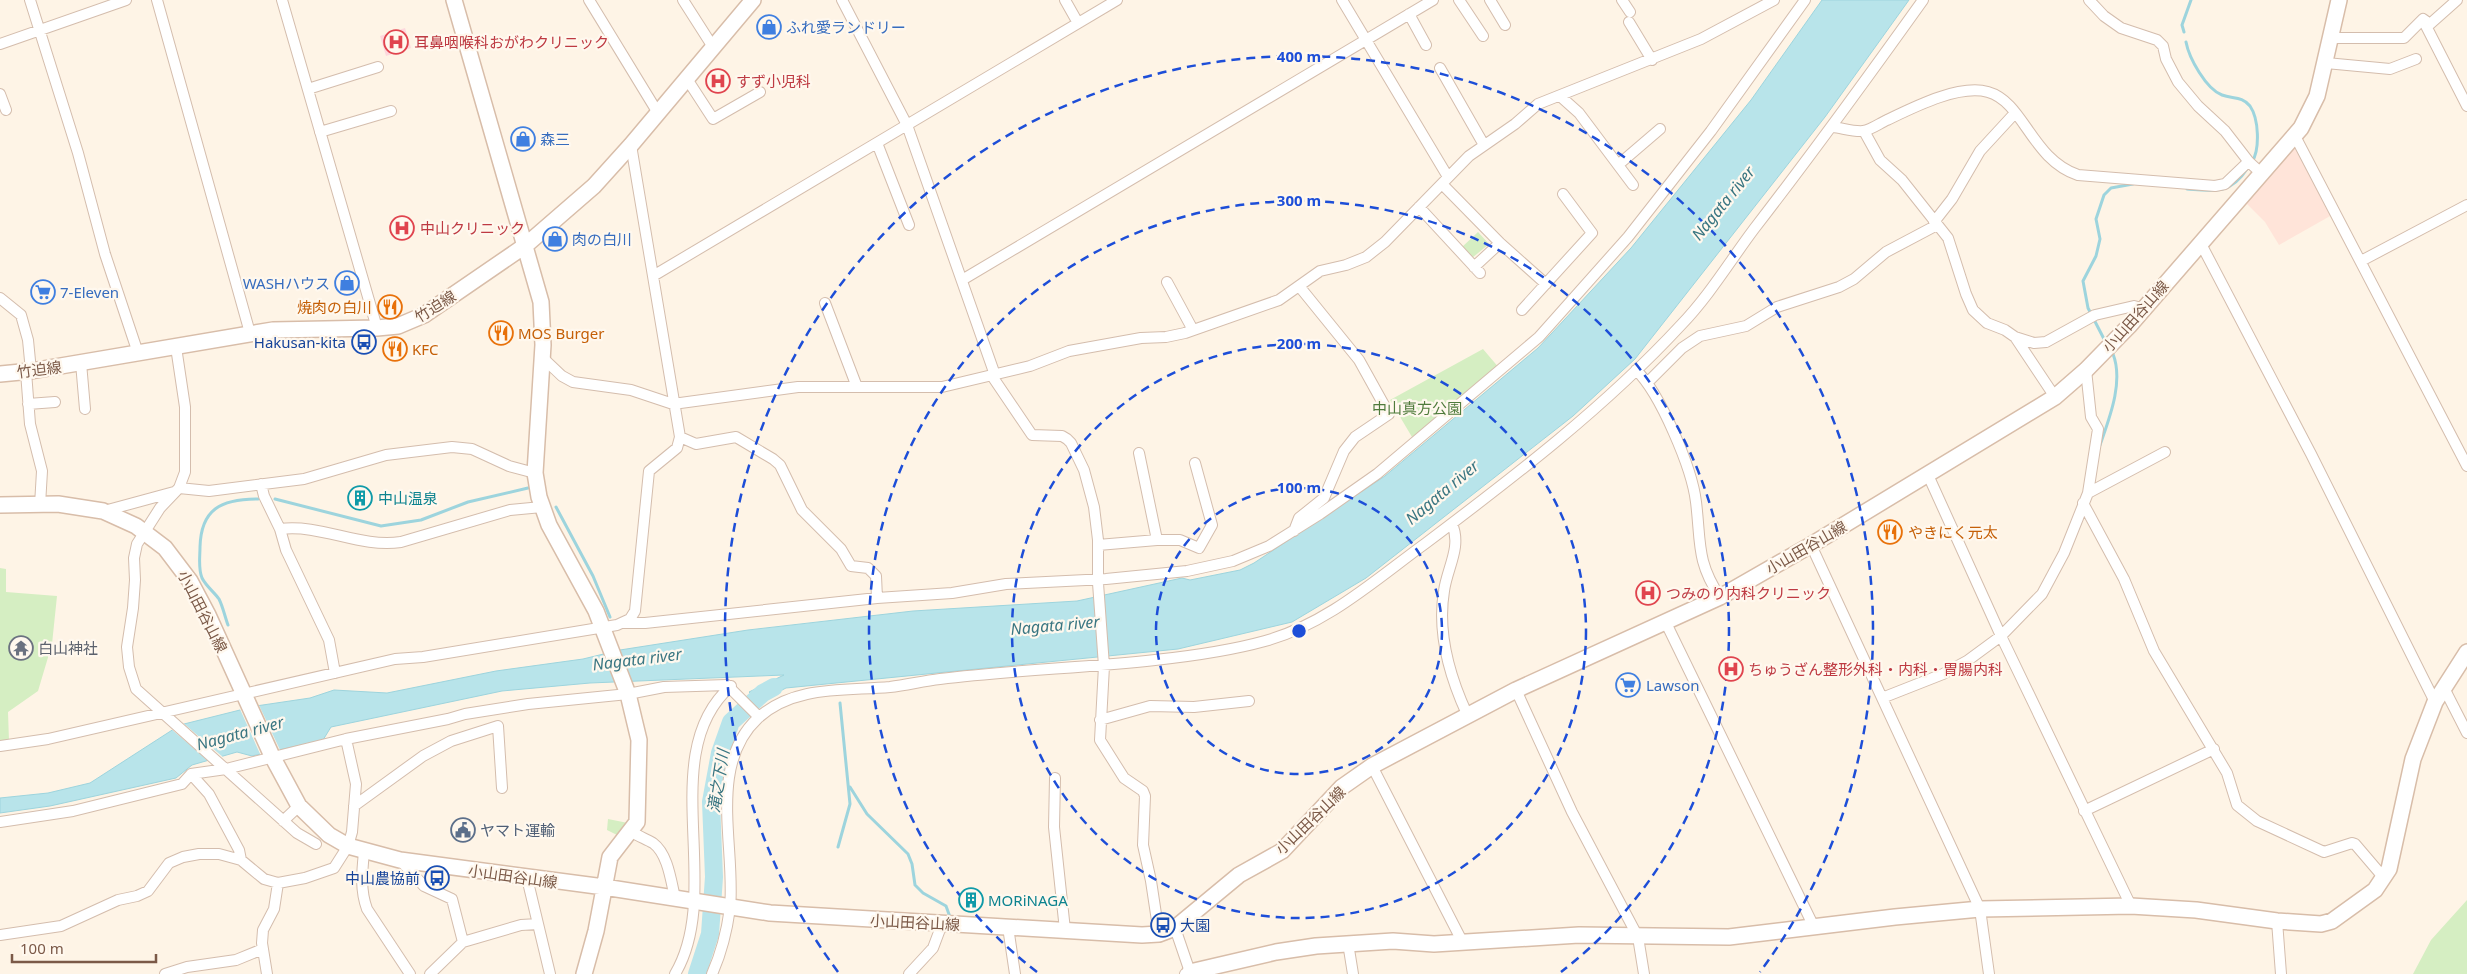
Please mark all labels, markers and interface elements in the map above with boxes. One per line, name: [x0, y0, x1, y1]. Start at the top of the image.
shop icon: ふれ愛ランドリー: [756, 14, 782, 40]
place label: ふれ愛ランドリー: [786, 17, 906, 37]
hospital icon: 耳鼻咽喉科おがわクリニック: [383, 29, 409, 55]
place label: 耳鼻咽喉科おがわクリニック: [414, 32, 609, 52]
text: 400 m: [1277, 46, 1321, 66]
hospital icon: すず小児科: [705, 68, 731, 94]
place label: すず小児科: [736, 71, 811, 91]
shop icon: 森三: [510, 126, 536, 152]
place label: 森三: [540, 129, 570, 149]
water label: Nagata river: [1686, 161, 1760, 245]
text: 300 m: [1277, 190, 1321, 210]
hospital icon: 中山クリニック: [389, 215, 415, 241]
place label: 中山クリニック: [420, 218, 525, 238]
shop icon: 肉の白川: [542, 226, 568, 252]
place label: 肉の白川: [572, 229, 632, 249]
shop icon: WASHハウス: [334, 270, 360, 296]
place label: WASHハウス: [243, 273, 330, 293]
street label: 小山田谷山線: [2097, 276, 2173, 356]
supermarket icon: 7-Eleven: [30, 279, 56, 305]
place label: 7-Eleven: [60, 282, 119, 302]
street label: 竹迫線: [411, 286, 459, 326]
restaurant icon: 焼肉の白川: [377, 294, 403, 320]
place label: 焼肉の白川: [297, 297, 372, 317]
restaurant icon: MOS Burger: [488, 320, 514, 346]
place label: MOS Burger: [518, 323, 604, 343]
bus stop icon: Hakusan-kita: [351, 329, 377, 355]
place label: Hakusan-kita: [254, 332, 346, 352]
text: 200 m: [1277, 333, 1321, 353]
restaurant icon: KFC: [382, 336, 408, 362]
place label: KFC: [412, 339, 439, 359]
street label: 竹迫線: [15, 356, 63, 382]
park label: 中山真方公園: [1372, 398, 1462, 418]
water label: Nagata river: [1401, 454, 1484, 529]
text: 100 m: [1277, 477, 1321, 497]
building icon: 中山温泉: [347, 485, 373, 511]
place label: 中山温泉: [378, 488, 438, 508]
street label: 小山田谷山線: [1762, 516, 1850, 578]
restaurant icon: やきにく元太: [1877, 519, 1903, 545]
place label: やきにく元太: [1908, 522, 1998, 542]
street label: 小山田谷山線: [174, 566, 232, 656]
hospital icon: つみのり内科クリニック: [1635, 580, 1661, 606]
place label: つみのり内科クリニック: [1666, 583, 1831, 603]
water label: Nagata river: [1009, 610, 1101, 640]
centre of rings: [1290, 622, 1308, 640]
temple icon: 白山神社: [8, 635, 34, 661]
place label: 白山神社: [38, 638, 98, 658]
water label: Nagata river: [591, 643, 683, 675]
hospital icon: ちゅうざん整形外科・内科・胃腸内科: [1718, 656, 1744, 682]
place label: ちゅうざん整形外科・内科・胃腸内科: [1748, 659, 2003, 679]
supermarket icon: Lawson: [1615, 672, 1641, 698]
place label: Lawson: [1646, 675, 1700, 695]
water label: Nagata river: [194, 711, 287, 755]
water label: 滝之下川: [702, 746, 734, 814]
street label: 小山田谷山線: [1271, 782, 1349, 858]
public building icon: ヤマト運輸: [450, 817, 476, 843]
place label: ヤマト運輸: [480, 820, 555, 840]
street label: 小山田谷山線: [467, 860, 559, 892]
bus stop icon: 中山農協前: [424, 865, 450, 891]
place label: 中山農協前: [345, 868, 420, 888]
building icon: MORiNAGA: [958, 887, 984, 913]
place label: MORiNAGA: [988, 890, 1068, 910]
street label: 小山田谷山線: [870, 910, 960, 934]
bus stop icon: 大園: [1150, 912, 1176, 938]
place label: 大園: [1180, 915, 1210, 935]
scale bar: [12, 932, 156, 964]
text: 100 m: [20, 938, 64, 958]

